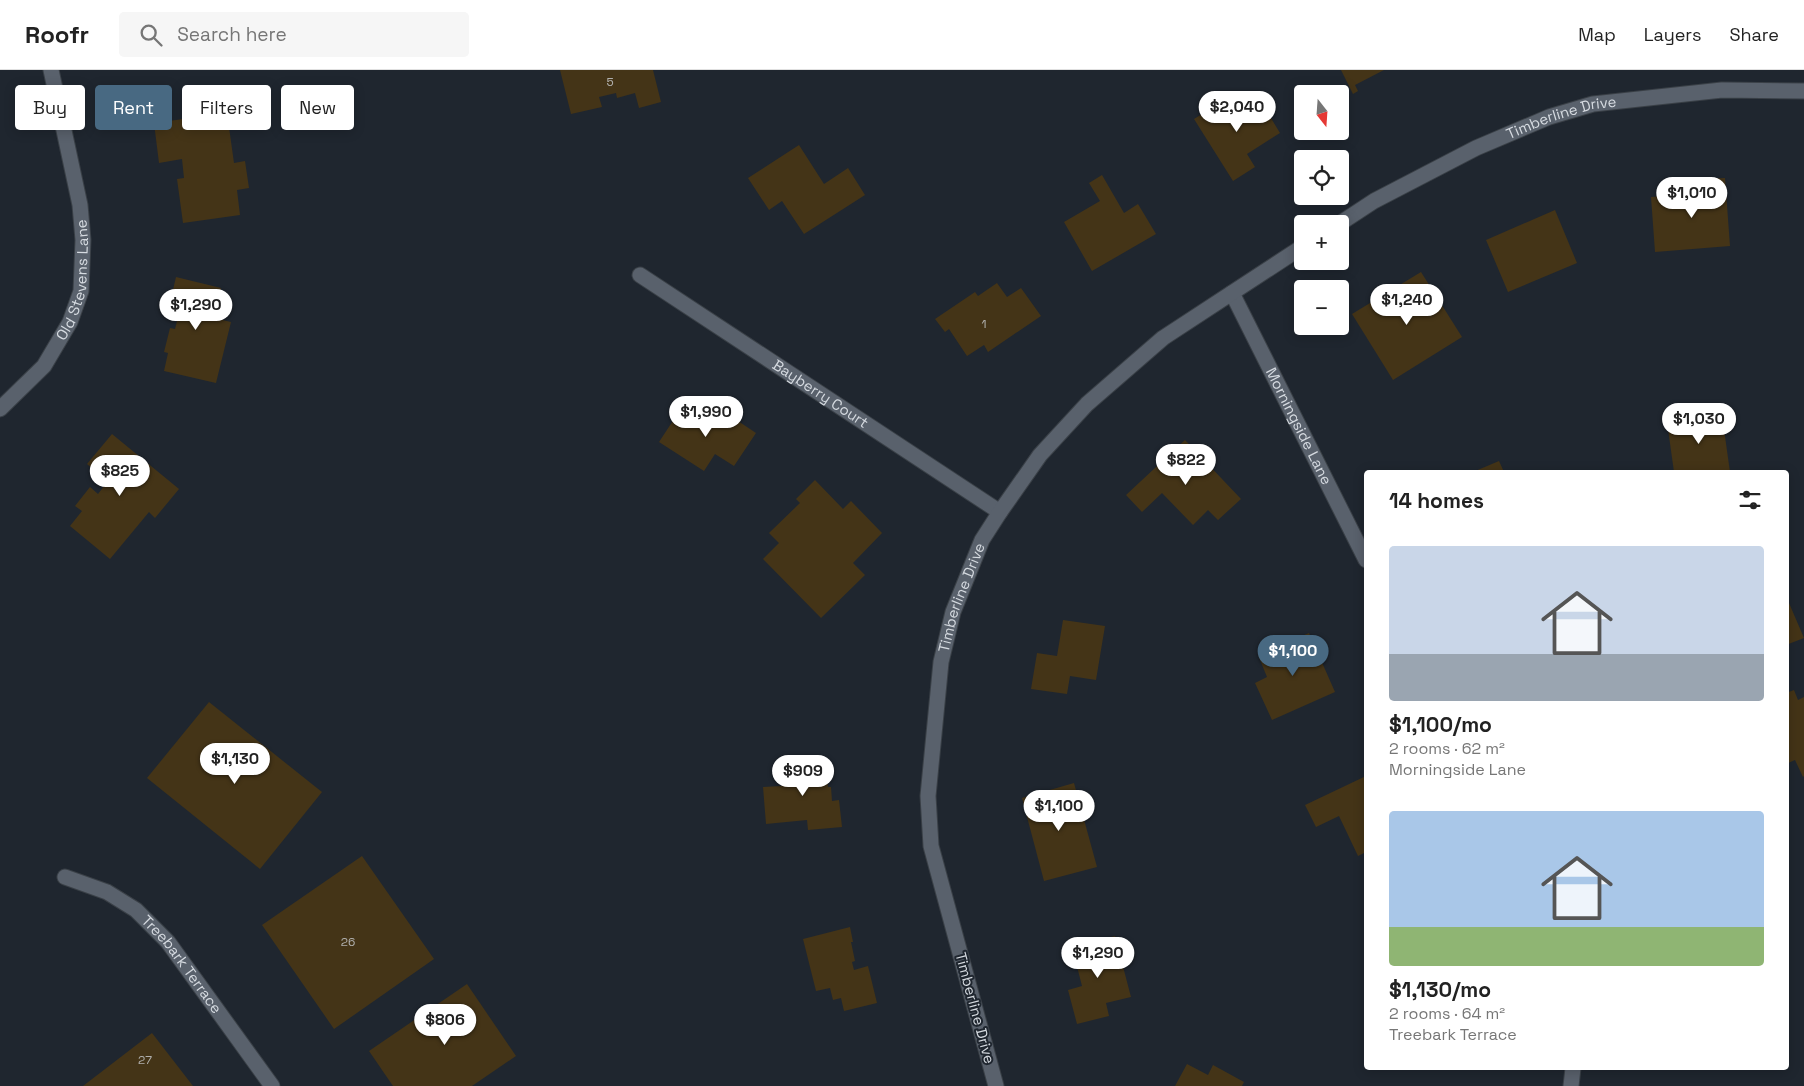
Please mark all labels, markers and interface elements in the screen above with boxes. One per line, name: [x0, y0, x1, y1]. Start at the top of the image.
search box: [119, 12, 469, 57]
text: Roofr: [25, 19, 89, 50]
icon: search: [137, 21, 165, 49]
text: Search here: [177, 22, 287, 47]
text: Map: [1578, 23, 1616, 46]
text: Layers: [1644, 23, 1701, 46]
text: Share: [1729, 23, 1779, 46]
house number: 5: [606, 74, 614, 90]
chip: Buy: [15, 85, 85, 130]
chip: Rent: [95, 85, 172, 130]
chip: Filters: [182, 85, 271, 130]
chip: New: [281, 85, 354, 130]
north arrow: [1294, 85, 1349, 140]
map controls: [1294, 85, 1349, 335]
pin: $2,040: [1196, 90, 1278, 133]
street label: Timberline Drive: [1503, 92, 1617, 143]
text: $2,040: [1210, 96, 1264, 117]
button: locate: [1294, 150, 1349, 205]
pin: $1,010: [1651, 176, 1733, 219]
text: $1,010: [1667, 182, 1717, 203]
button: +: [1294, 215, 1349, 270]
street label: Old Stevens Lane: [51, 219, 92, 344]
button: −: [1294, 280, 1349, 335]
pin: $1,240: [1366, 284, 1448, 326]
pin: $1,290: [155, 288, 237, 331]
text: $1,240: [1381, 289, 1433, 310]
text: $1,290: [170, 294, 222, 315]
house number: 1: [981, 316, 987, 332]
street label: Bayberry Court: [769, 355, 872, 432]
street label: Morningside Lane: [1262, 364, 1337, 488]
pin: $1,990: [665, 396, 747, 438]
text: $1,990: [680, 401, 732, 422]
pin: $1,030: [1658, 402, 1740, 445]
text: $1,030: [1673, 408, 1725, 429]
pin: $822: [1156, 444, 1216, 486]
text: $822: [1167, 449, 1205, 470]
pin: $825: [90, 454, 150, 497]
text: $825: [101, 460, 139, 481]
icon: filters: [1736, 486, 1764, 514]
text: 14 homes: [1389, 487, 1484, 514]
street label: Timberline Drive: [934, 540, 989, 654]
icon: home: [1532, 578, 1622, 668]
pin: $1,100: [1252, 634, 1334, 677]
text: $1,100: [1269, 640, 1317, 661]
text: $1,100/mo: [1389, 711, 1492, 738]
text: 2 rooms · 62 m²: [1389, 738, 1505, 759]
pin: $1,130: [194, 742, 276, 785]
text: $1,130: [211, 748, 259, 769]
pin: $909: [773, 754, 833, 797]
text: Morningside Lane: [1389, 759, 1526, 780]
text: $909: [783, 760, 823, 781]
pin: $1,100: [1018, 790, 1100, 832]
text: $1,100: [1035, 795, 1083, 816]
icon: home: [1532, 843, 1622, 933]
street label: Treebark Terrace: [138, 911, 227, 1017]
house number: 26: [341, 934, 355, 950]
pin: $1,290: [1057, 936, 1139, 979]
text: $1,290: [1072, 942, 1124, 963]
street label: Timberline Drive: [951, 950, 1000, 1066]
text: $1,130/mo: [1389, 976, 1491, 1003]
text: 2 rooms · 64 m²: [1389, 1003, 1505, 1024]
pin: $806: [415, 1004, 475, 1046]
text: $806: [425, 1009, 465, 1030]
text: Treebark Terrace: [1389, 1024, 1517, 1045]
house number: 27: [138, 1052, 152, 1068]

